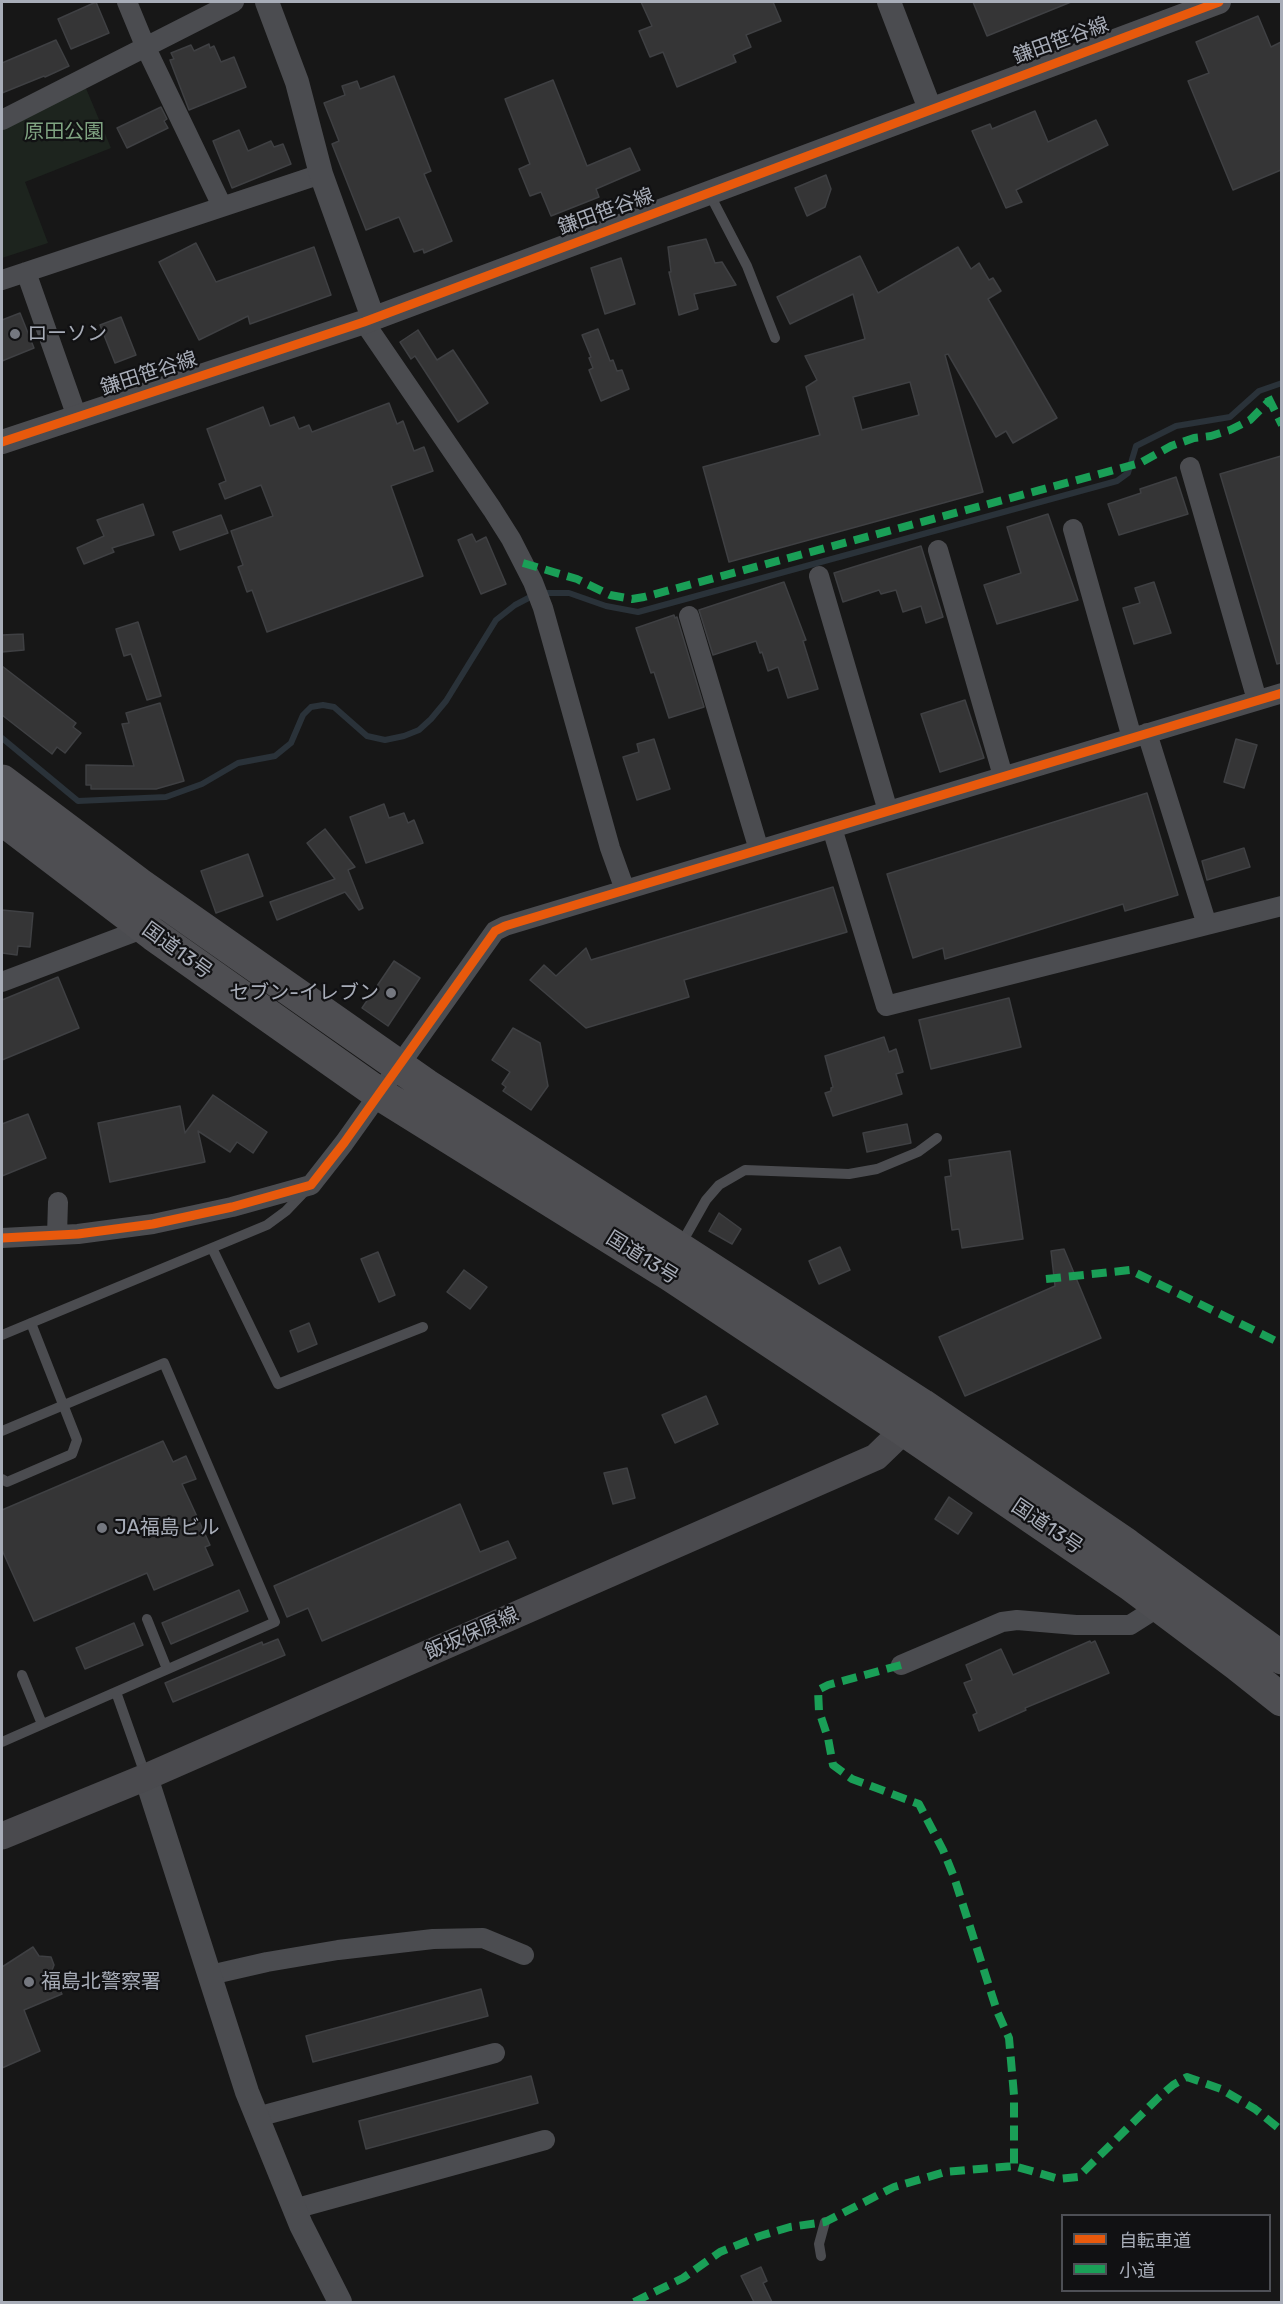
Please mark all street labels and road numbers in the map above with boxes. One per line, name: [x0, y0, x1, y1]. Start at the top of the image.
street label: 鎌田笹谷線: [1010, 13, 1112, 69]
street label: 鎌田笹谷線: [555, 184, 657, 240]
street label: 鎌田笹谷線: [98, 347, 200, 401]
street label: 国道13号: [137, 918, 217, 984]
street label: 国道13号: [601, 1226, 683, 1290]
street label: 国道13号: [1007, 1495, 1087, 1559]
street label: 飯坂保原線: [421, 1603, 523, 1665]

